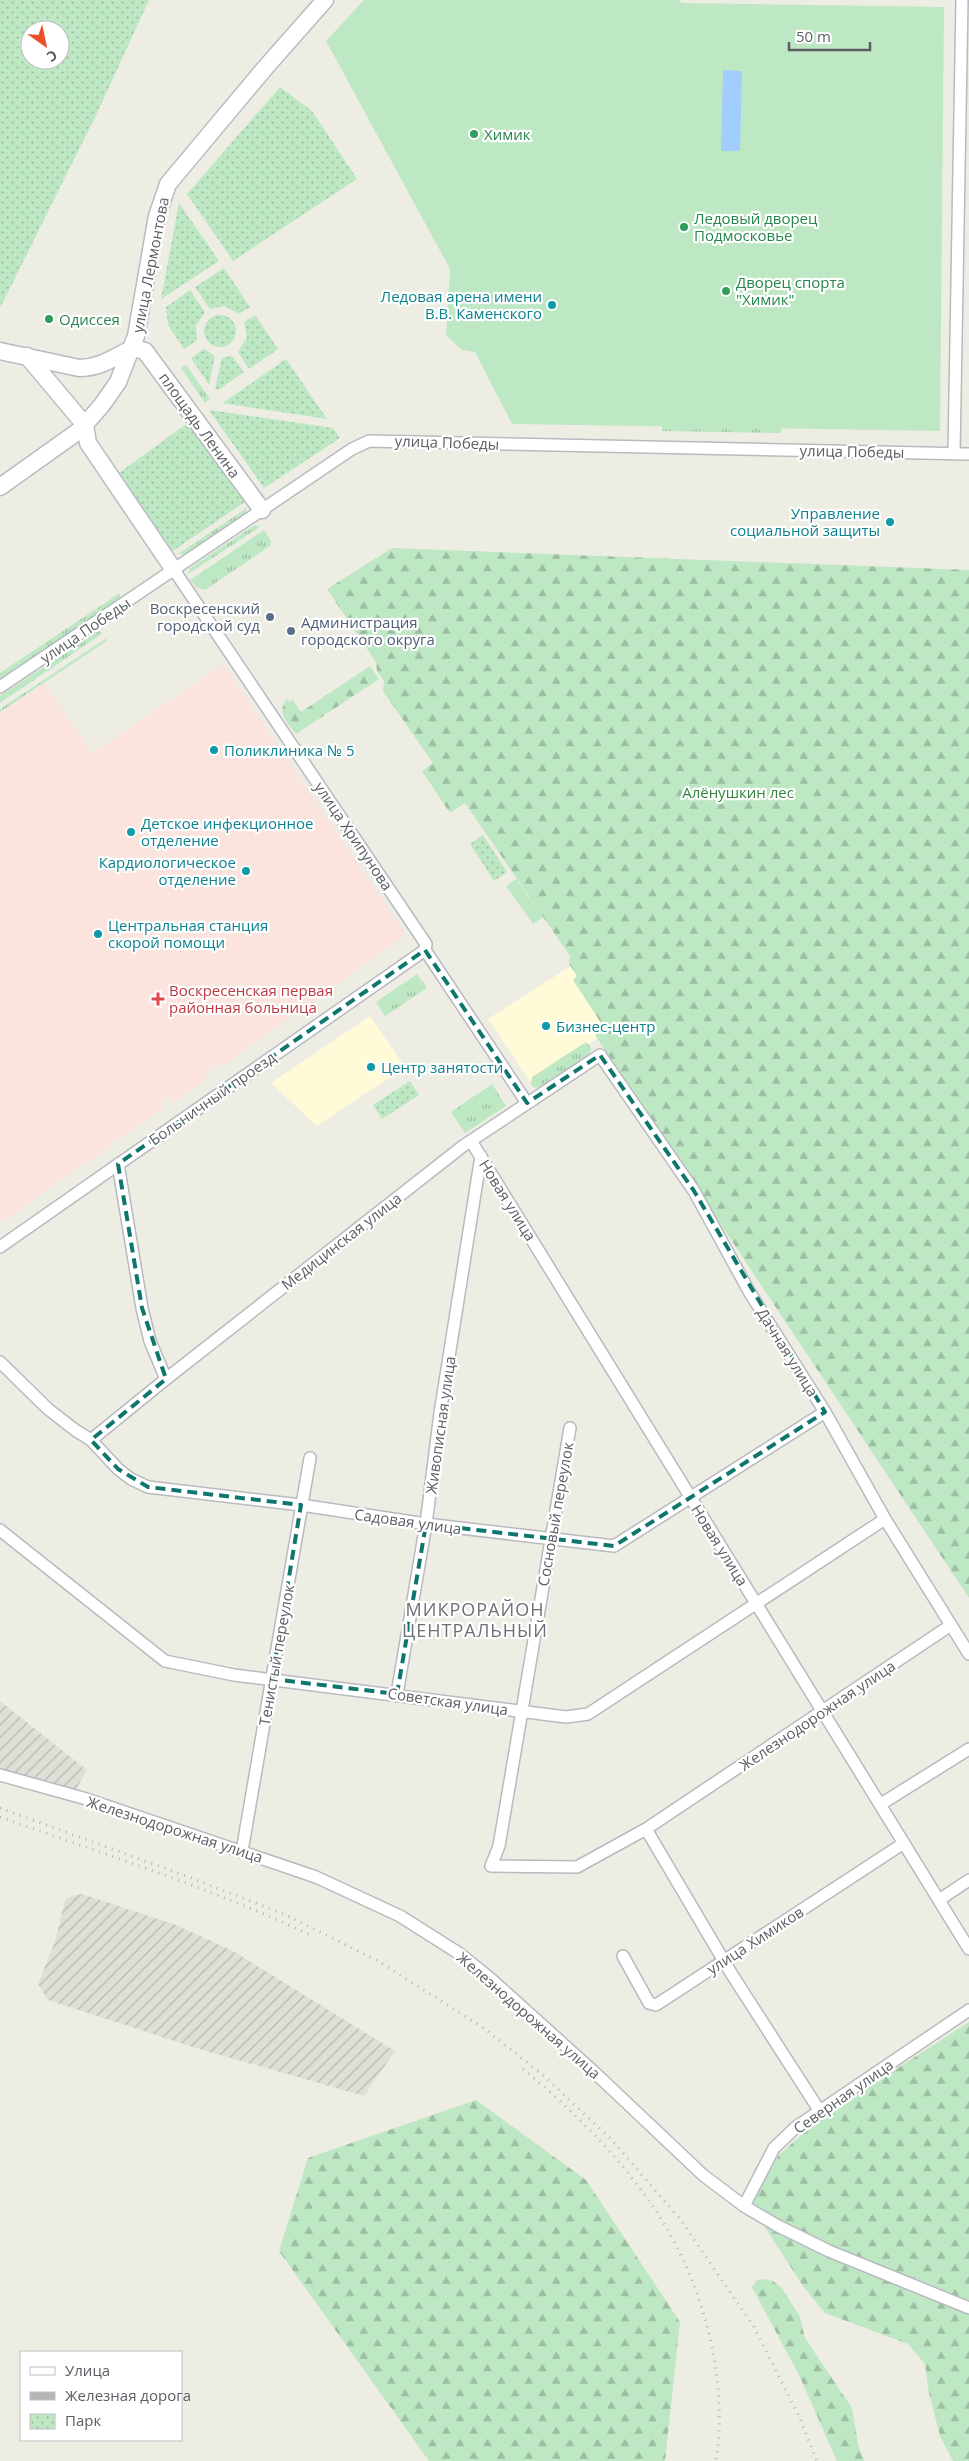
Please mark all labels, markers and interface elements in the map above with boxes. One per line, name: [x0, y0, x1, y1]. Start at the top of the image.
north arrow: [20, 20, 70, 70]
scale bar: [789, 20, 870, 52]
text: 50 m: [796, 26, 831, 46]
text: С: [43, 46, 61, 67]
place label: Химик: [484, 124, 531, 144]
marker: Химик: [468, 128, 480, 140]
street label: улица Лермонтова: [127, 195, 173, 335]
place label: Ледовый дворец Подмосковье: [694, 208, 818, 245]
marker: Ледовый дворец Подмосковье: [678, 221, 690, 233]
place label: Дворец спорта "Химик": [736, 272, 845, 309]
marker: Дворец спорта "Химик": [720, 285, 732, 297]
place label: Ледовая арена имени В.В. Каменского: [381, 286, 542, 323]
marker: Ледовая арена имени В.В. Каменского: [546, 299, 558, 311]
place label: Одиссея: [59, 309, 120, 329]
marker: Одиссея: [43, 313, 55, 325]
street label: площадь Ленина: [155, 368, 245, 482]
street label: улица Победы: [394, 430, 500, 454]
street label: улица Победы: [799, 440, 905, 462]
place label: Управление социальной защиты: [730, 503, 880, 540]
marker: Управление социальной защиты: [884, 516, 896, 528]
street label: улица Победы: [36, 592, 134, 668]
place label: Воскресенский городской суд: [150, 598, 260, 635]
marker: Воскресенский городской суд: [264, 611, 276, 623]
place label: Администрация городского округа: [301, 612, 435, 649]
marker: Администрация городского округа: [285, 625, 297, 637]
place label: Поликлиника № 5: [224, 740, 355, 760]
marker: Поликлиника № 5: [208, 744, 220, 756]
street label: улица Хрипунова: [310, 778, 398, 894]
park label: Алёнушкин лес: [682, 782, 794, 802]
place label: Детское инфекционное отделение: [141, 813, 313, 850]
marker: Детское инфекционное отделение: [125, 826, 137, 838]
place label: Кардиологическое отделение: [99, 852, 236, 889]
marker: Кардиологическое отделение: [240, 865, 252, 877]
place label: Центральная станция скорой помощи: [108, 915, 268, 952]
marker: Центральная станция скорой помощи: [92, 928, 104, 940]
place label: Воскресенская первая районная больница: [169, 980, 333, 1017]
marker: Воскресенская первая районная больница: [151, 992, 165, 1006]
place label: Бизнес-центр: [556, 1016, 655, 1036]
marker: Бизнес-центр: [540, 1020, 552, 1032]
street label: Больничный проезд: [145, 1047, 279, 1149]
place label: Центр занятости: [381, 1057, 503, 1077]
marker: Центр занятости: [365, 1061, 377, 1073]
street label: Новая улица: [475, 1155, 541, 1245]
street label: Медицинская улица: [277, 1188, 405, 1294]
street label: Дачная улица: [753, 1304, 823, 1400]
street label: Живописная улица: [420, 1355, 460, 1495]
street label: Сосновый переулок: [532, 1440, 578, 1588]
street label: Новая улица: [687, 1500, 753, 1590]
street label: Садовая улица: [353, 1504, 463, 1538]
street label: Тенистый переулок: [254, 1583, 298, 1727]
district label: МИКРОРАЙОН ЦЕНТРАЛЬНЫЙ: [402, 1597, 548, 1642]
street label: Железнодорожная улица: [735, 1655, 899, 1775]
street label: Советская улица: [386, 1683, 510, 1719]
street label: Железнодорожная улица: [84, 1791, 266, 1867]
street label: улица Химиков: [703, 1901, 807, 1979]
street label: Железнодорожная улица: [453, 1947, 605, 2083]
street label: Северная улица: [789, 2054, 897, 2138]
legend: [20, 2351, 182, 2441]
text: Улица: [65, 2360, 110, 2380]
text: Железная дорога: [65, 2385, 191, 2405]
text: Парк: [65, 2410, 101, 2430]

